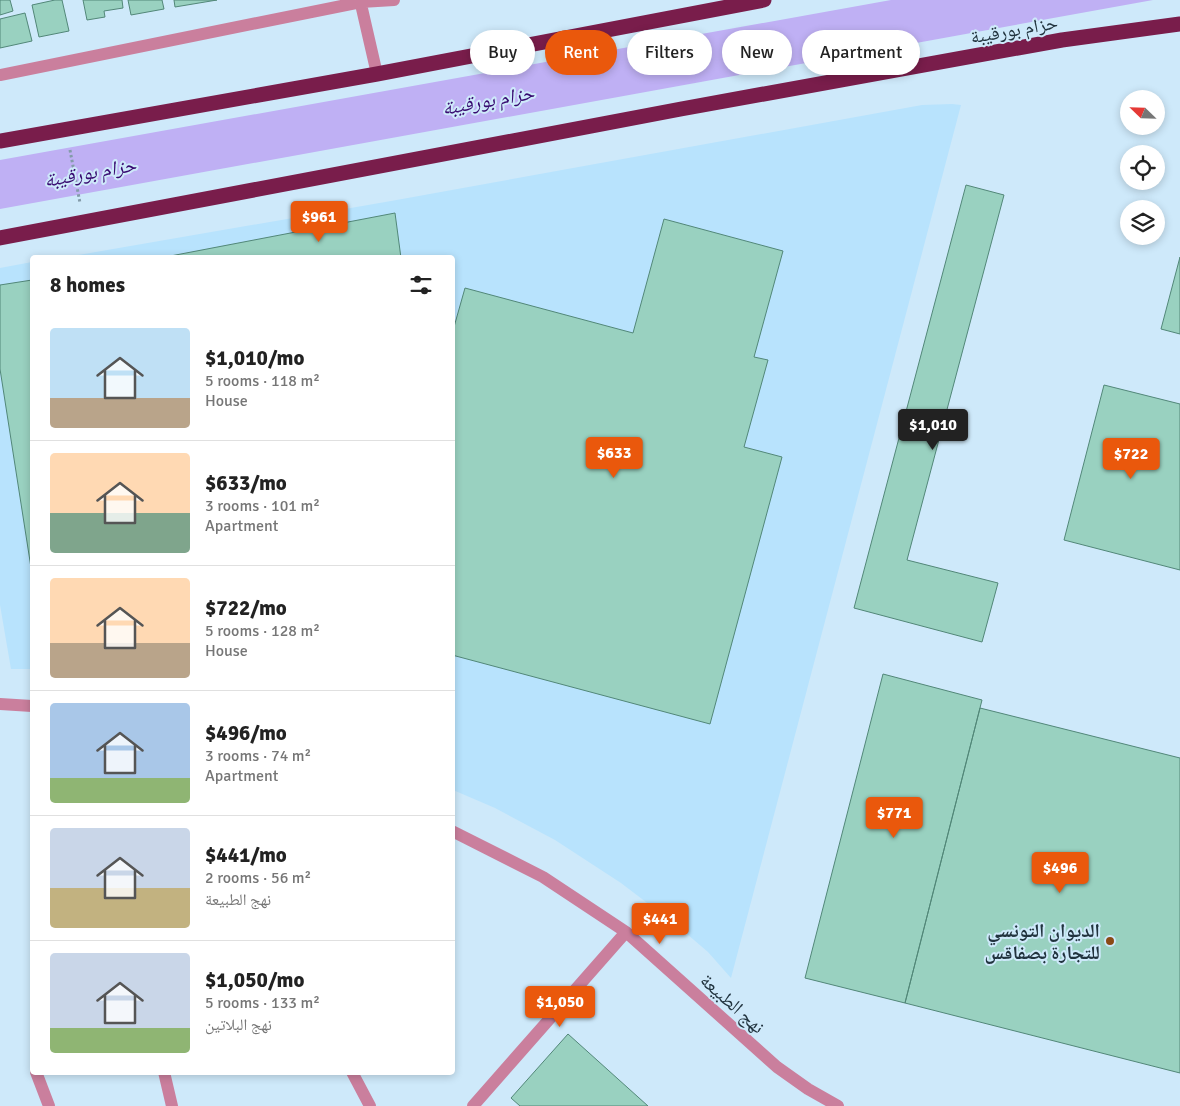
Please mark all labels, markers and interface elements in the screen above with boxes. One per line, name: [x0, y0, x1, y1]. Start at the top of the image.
street label: حزام بورقيبة: [969, 11, 1060, 50]
chip: Buy: [470, 30, 535, 75]
chip: Rent: [545, 30, 617, 75]
chip: Filters: [627, 30, 712, 75]
chip: New: [722, 30, 792, 75]
chip: Apartment: [802, 30, 920, 75]
water label: حزام بورقيبة: [440, 80, 536, 122]
north arrow: [1120, 90, 1165, 135]
map controls: [1120, 90, 1165, 245]
button: locate: [1120, 145, 1165, 190]
water label: حزام بورقيبة: [42, 152, 138, 194]
pin: $961: [289, 200, 349, 243]
button: layers: [1120, 200, 1165, 245]
text: $961: [302, 207, 336, 227]
icon: filters: [407, 271, 435, 299]
text: 8 homes: [50, 272, 125, 298]
text: $1,010/mo: [205, 345, 304, 371]
icon: home: [90, 348, 150, 408]
text: 5 rooms · 118 m²: [205, 371, 320, 391]
text: House: [205, 391, 248, 411]
pin: $1,010: [892, 408, 974, 451]
text: $1,010: [909, 415, 957, 435]
pin: $633: [584, 436, 644, 479]
pin: $722: [1101, 438, 1161, 480]
text: $633: [597, 443, 631, 463]
text: $722: [1114, 444, 1148, 464]
text: $633/mo: [205, 470, 287, 496]
icon: home: [90, 473, 150, 533]
text: 3 rooms · 101 m²: [205, 496, 320, 516]
text: Apartment: [205, 516, 278, 536]
text: $722/mo: [205, 595, 287, 621]
icon: home: [90, 598, 150, 658]
text: 5 rooms · 128 m²: [205, 621, 320, 641]
text: House: [205, 641, 248, 661]
text: $496/mo: [205, 720, 287, 746]
icon: home: [90, 723, 150, 783]
text: 3 rooms · 74 m²: [205, 746, 311, 766]
text: Apartment: [205, 766, 278, 786]
pin: $771: [864, 796, 924, 839]
text: $771: [877, 803, 911, 823]
text: $441/mo: [205, 842, 287, 868]
icon: home: [90, 848, 150, 908]
pin: $496: [1030, 852, 1090, 894]
text: $496: [1043, 858, 1077, 878]
text: 2 rooms · 56 m²: [205, 868, 311, 888]
text: نهج الطبيعة: [205, 890, 271, 910]
pin: $441: [630, 902, 690, 945]
text: $441: [643, 909, 677, 929]
place label: الديوان التونسي للتجارة بصفاقس: [985, 919, 1100, 965]
marker: الديوان التونسي للتجارة بصفاقس: [1104, 935, 1116, 947]
text: $1,050/mo: [205, 967, 304, 993]
street label: نهج الطبيعة: [695, 969, 770, 1039]
icon: home: [90, 973, 150, 1033]
pin: $1,050: [519, 986, 601, 1028]
text: $1,050: [536, 992, 584, 1012]
text: 5 rooms · 133 m²: [205, 993, 320, 1013]
text: نهج البلاتين: [205, 1015, 272, 1035]

